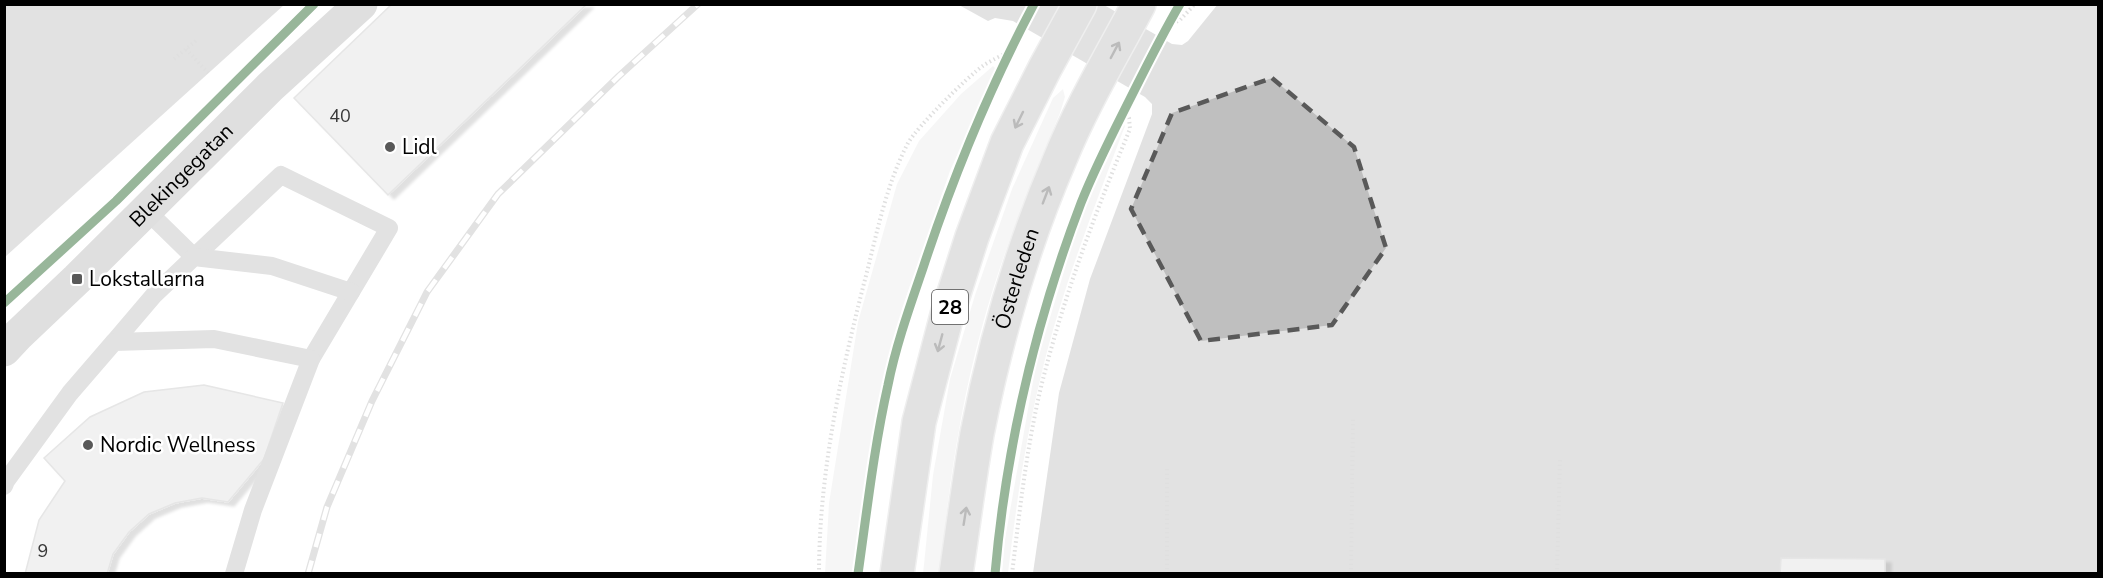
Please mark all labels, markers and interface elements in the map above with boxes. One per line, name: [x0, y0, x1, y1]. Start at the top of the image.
one-way arrow: [1110, 41, 1121, 59]
house number: 40: [329, 104, 351, 128]
one-way arrow: [1012, 111, 1024, 129]
street label: Blekingegatan: [123, 117, 239, 233]
place label: Lidl: [402, 133, 438, 161]
marker: Lidl: [383, 140, 397, 154]
one-way arrow: [1041, 187, 1052, 205]
street label: Österleden: [988, 224, 1046, 333]
place label: Lokstallarna: [89, 265, 205, 293]
marker: Lokstallarna: [70, 272, 84, 286]
road number: 28: [932, 290, 968, 324]
one-way arrow: [934, 333, 945, 352]
place label: Nordic Wellness: [100, 431, 256, 459]
marker: Nordic Wellness: [81, 438, 95, 452]
one-way arrow: [960, 506, 971, 526]
house number: 9: [38, 539, 48, 563]

